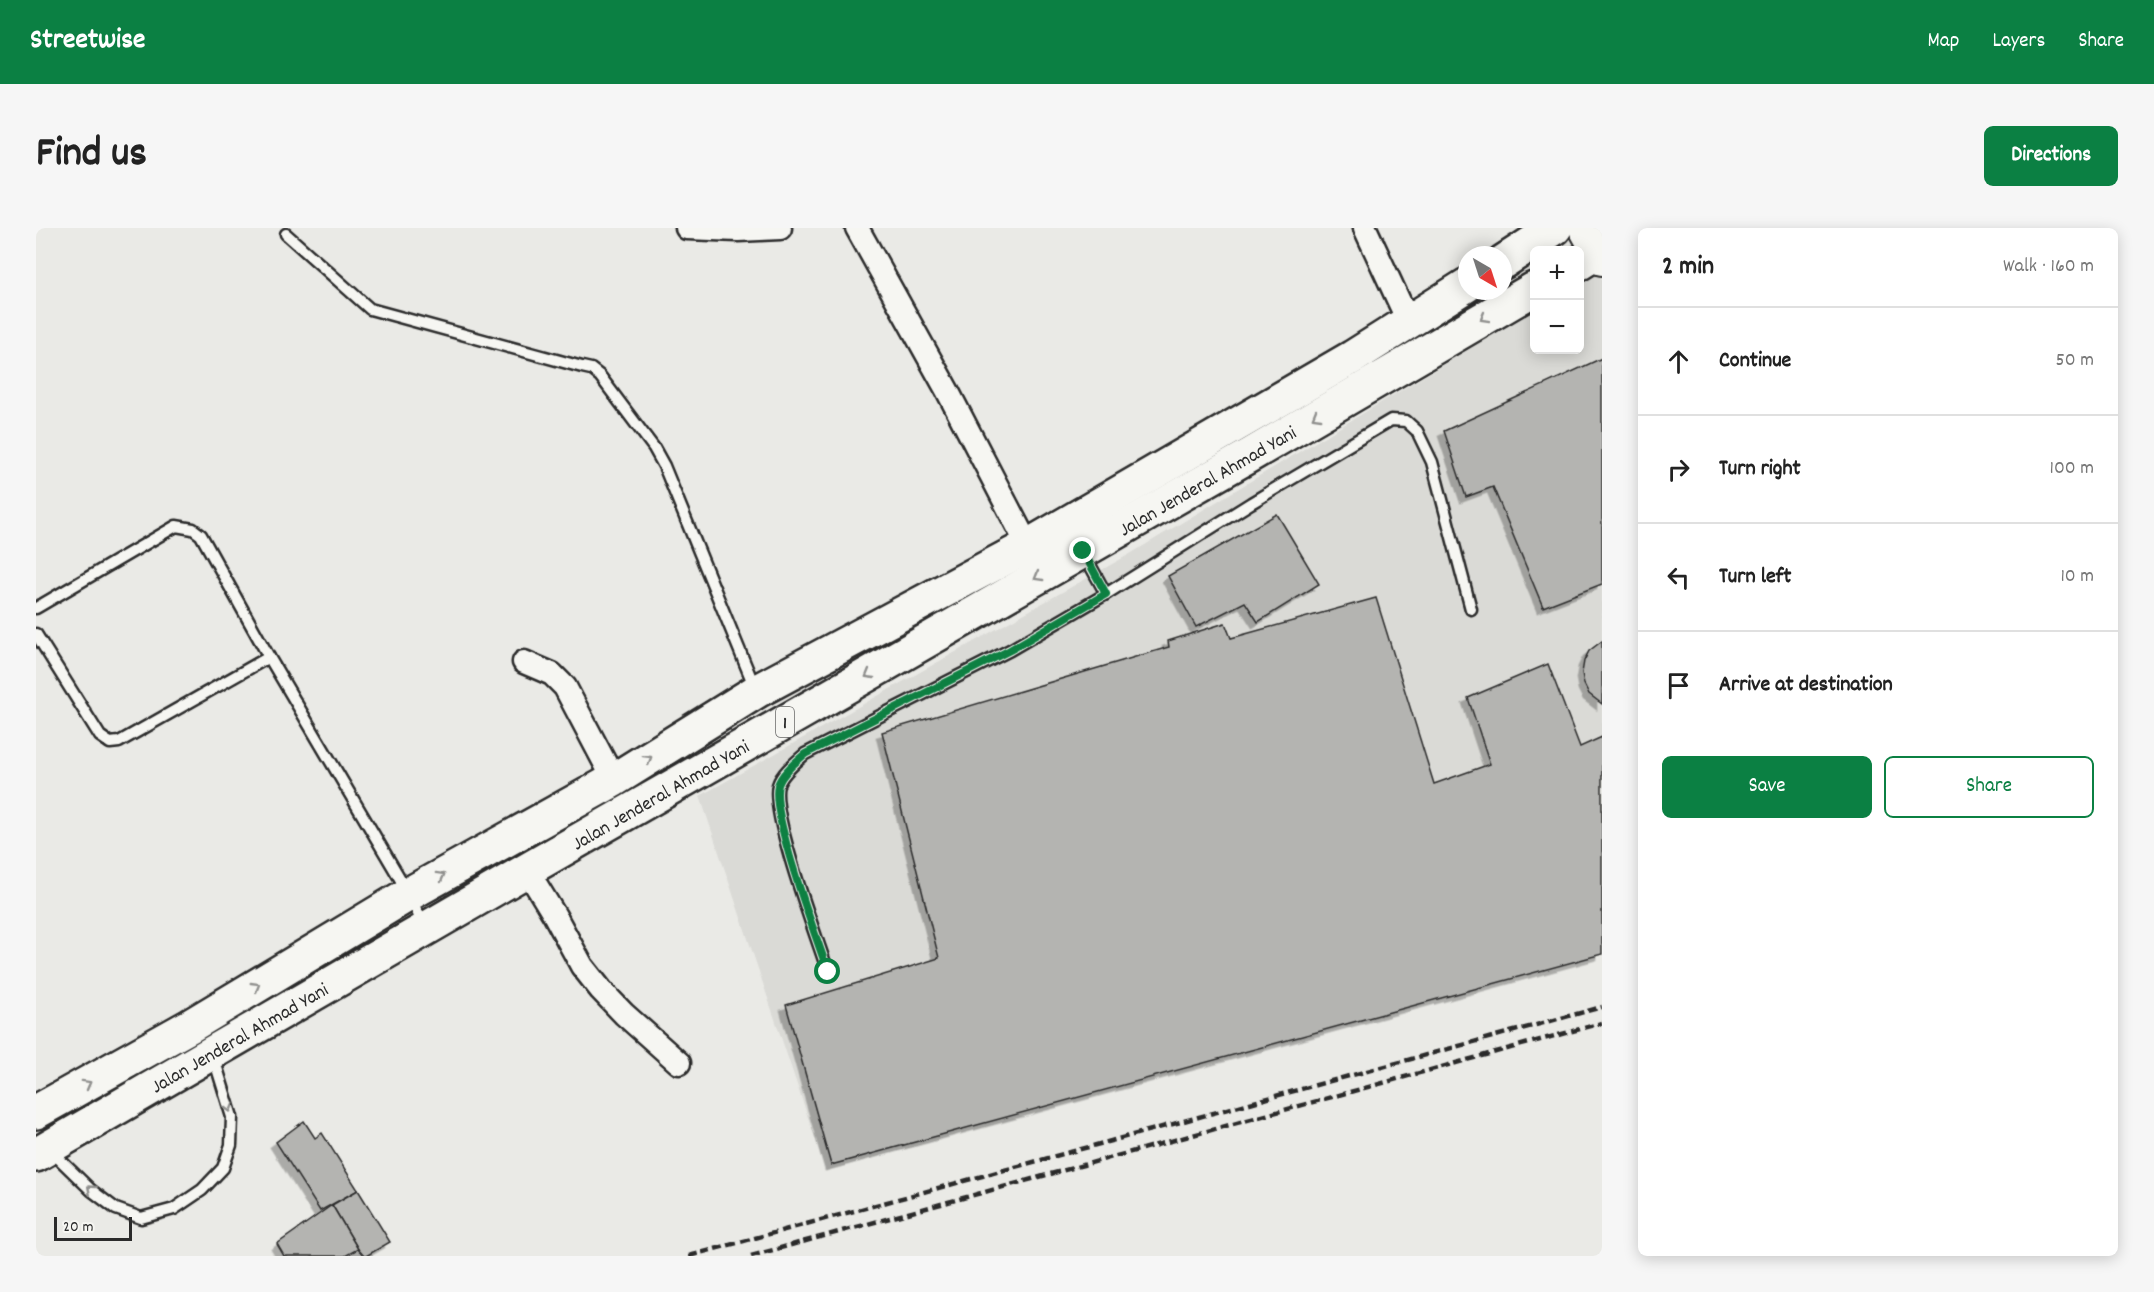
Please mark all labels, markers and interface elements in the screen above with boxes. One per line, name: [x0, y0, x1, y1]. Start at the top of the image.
text: Streetwise: [30, 22, 145, 62]
text: Map: [1928, 27, 1959, 57]
text: Layers: [1992, 27, 2045, 57]
text: Share: [2078, 27, 2124, 57]
text: Find us: [36, 126, 147, 186]
button: Directions: [1984, 126, 2118, 186]
north arrow: [1458, 246, 1512, 300]
map controls: [1530, 246, 1584, 354]
button: +: [1530, 246, 1584, 300]
text: 2 min: [1662, 249, 1714, 286]
text: Walk · 160 m: [2003, 253, 2094, 281]
button: −: [1530, 300, 1584, 354]
one-way arrow: [1480, 311, 1490, 322]
icon: ahead: [1662, 345, 1695, 378]
text: Continue: [1719, 346, 1791, 377]
text: 50 m: [2056, 347, 2094, 375]
one-way arrow: [1312, 409, 1322, 421]
street label: Jalan Jenderal Ahmad Yani: [1114, 420, 1303, 545]
icon: right: [1662, 453, 1695, 486]
text: Turn right: [1719, 454, 1801, 485]
text: 100 m: [2050, 455, 2094, 483]
route end: [1069, 537, 1095, 563]
icon: left: [1662, 561, 1695, 594]
text: Turn left: [1719, 562, 1791, 593]
text: 10 m: [2060, 563, 2094, 591]
one-way arrow: [1034, 570, 1044, 581]
one-way arrow: [865, 667, 875, 679]
icon: arrive: [1662, 669, 1695, 702]
text: Arrive at destination: [1719, 670, 1893, 701]
road number: 1: [776, 707, 794, 737]
street label: Jalan Jenderal Ahmad Yani: [567, 734, 756, 859]
one-way arrow: [641, 755, 652, 766]
button: Save: [1662, 756, 1872, 818]
button: Share: [1884, 756, 2094, 818]
one-way arrow: [435, 872, 446, 883]
route start: [814, 958, 840, 984]
street label: Jalan Jenderal Ahmad Yani: [146, 977, 335, 1102]
one-way arrow: [250, 982, 260, 994]
one-way arrow: [81, 1080, 91, 1091]
one-way arrow: [222, 1102, 234, 1113]
one-way arrow: [87, 1185, 98, 1196]
scale bar: [54, 1214, 132, 1242]
text: 20 m: [63, 1216, 93, 1239]

